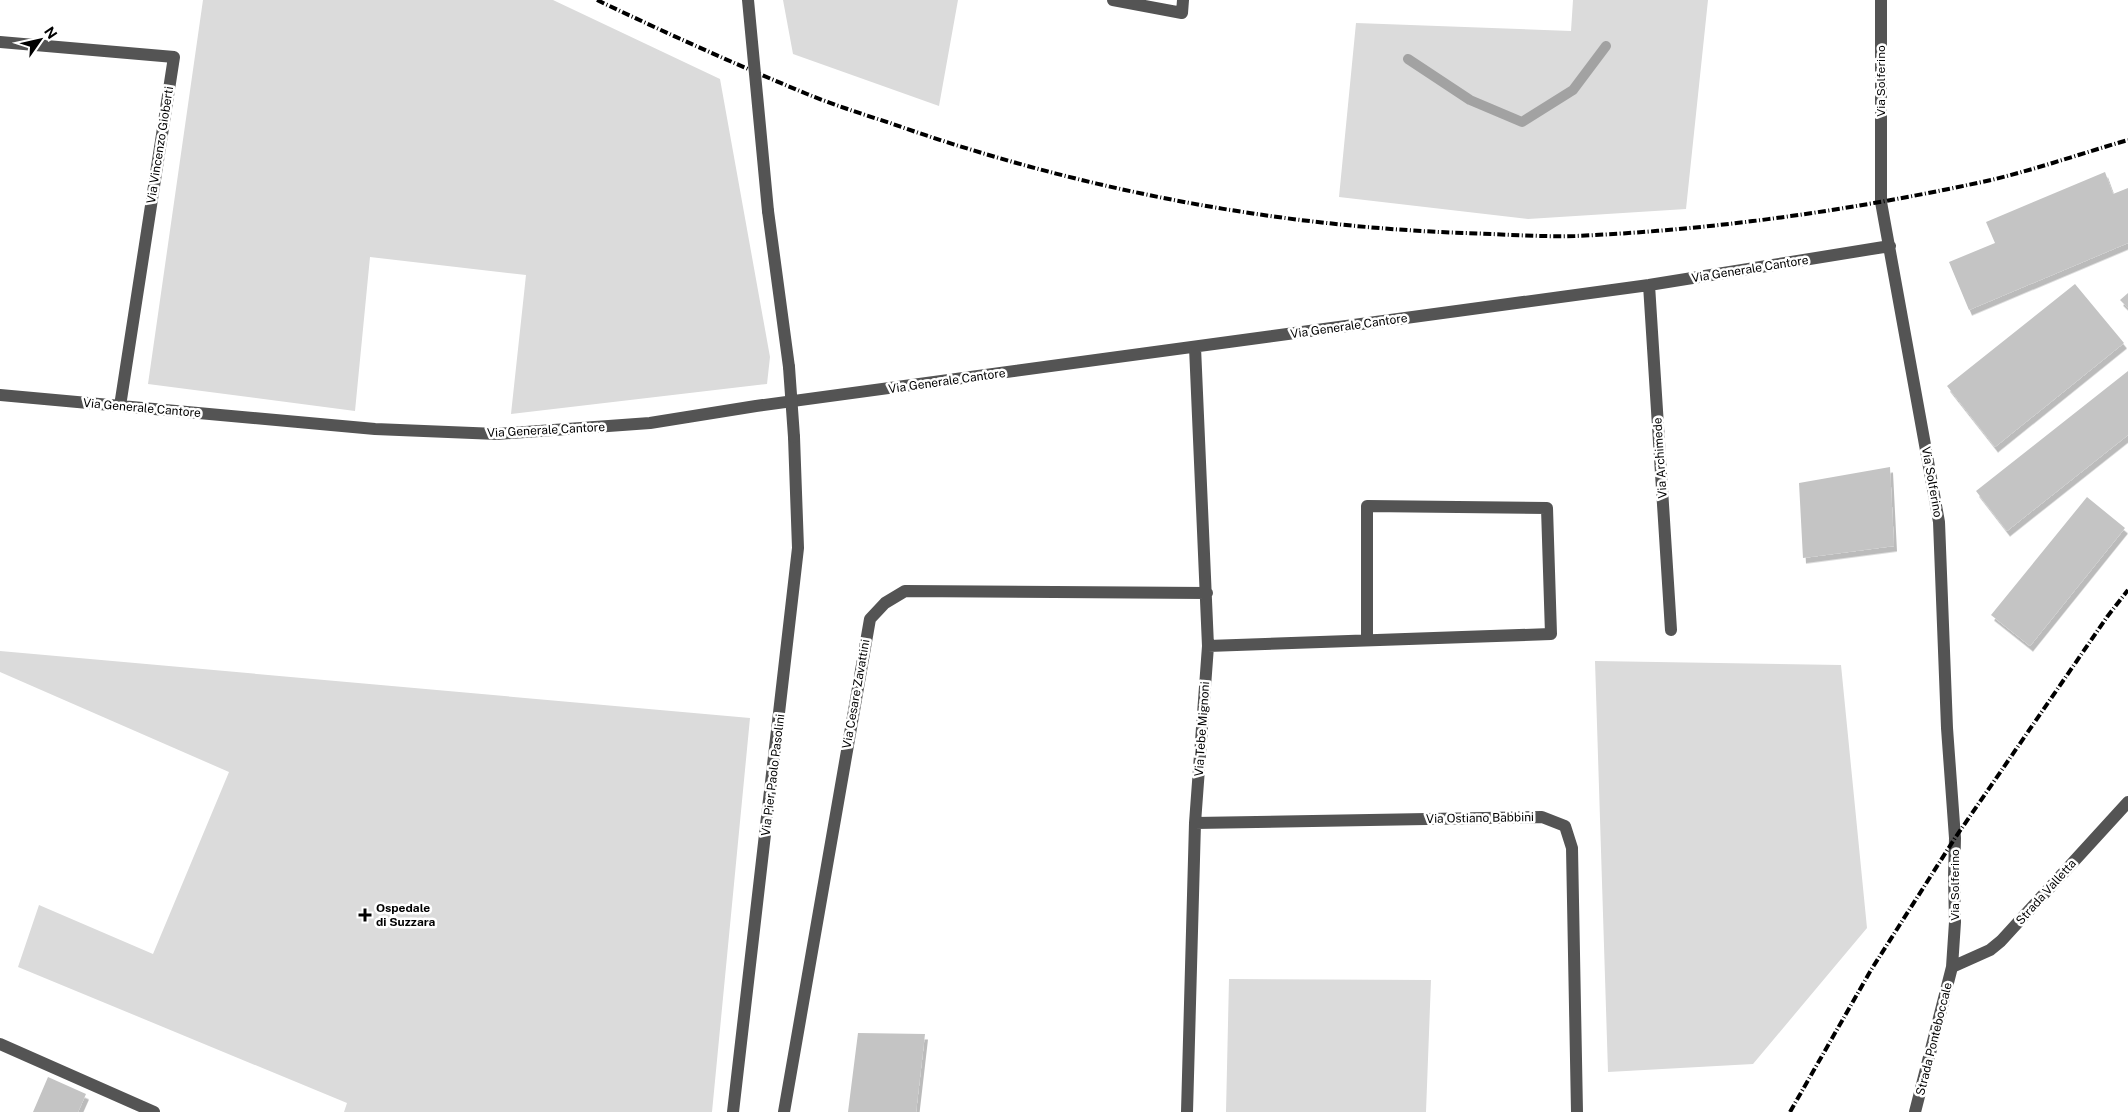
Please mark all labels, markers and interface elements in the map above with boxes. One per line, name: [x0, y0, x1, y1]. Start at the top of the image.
north arrow: [15, 15, 65, 65]
text: N: [41, 24, 60, 42]
street label: Via Solferino: [1874, 45, 1888, 117]
street label: Via Vincenzo Gioberti: [144, 85, 176, 205]
street label: Via Generale Cantore: [1691, 253, 1810, 285]
street label: Via Generale Cantore: [1290, 311, 1409, 341]
street label: Via Generale Cantore: [888, 366, 1007, 396]
street label: Via Generale Cantore: [83, 396, 202, 420]
street label: Via Archimede: [1650, 417, 1670, 499]
street label: Via Generale Cantore: [487, 420, 606, 440]
street label: Via Solferino: [1919, 445, 1945, 519]
street label: Via Cesare Zavattini: [839, 638, 873, 750]
street label: Via Tebe Mignoni: [1192, 681, 1212, 777]
street label: Via Pier Paolo Pasolini: [759, 713, 787, 837]
street label: Via Ostiano Babbini: [1426, 810, 1534, 826]
street label: Via Solferino: [1948, 849, 1962, 921]
street label: Strada Valletta: [2013, 857, 2079, 927]
place label: Ospedale di Suzzara: [376, 901, 436, 929]
marker: Ospedale di Suzzara: [358, 908, 372, 922]
street label: Strada Ponteboccale: [1913, 981, 1955, 1097]

